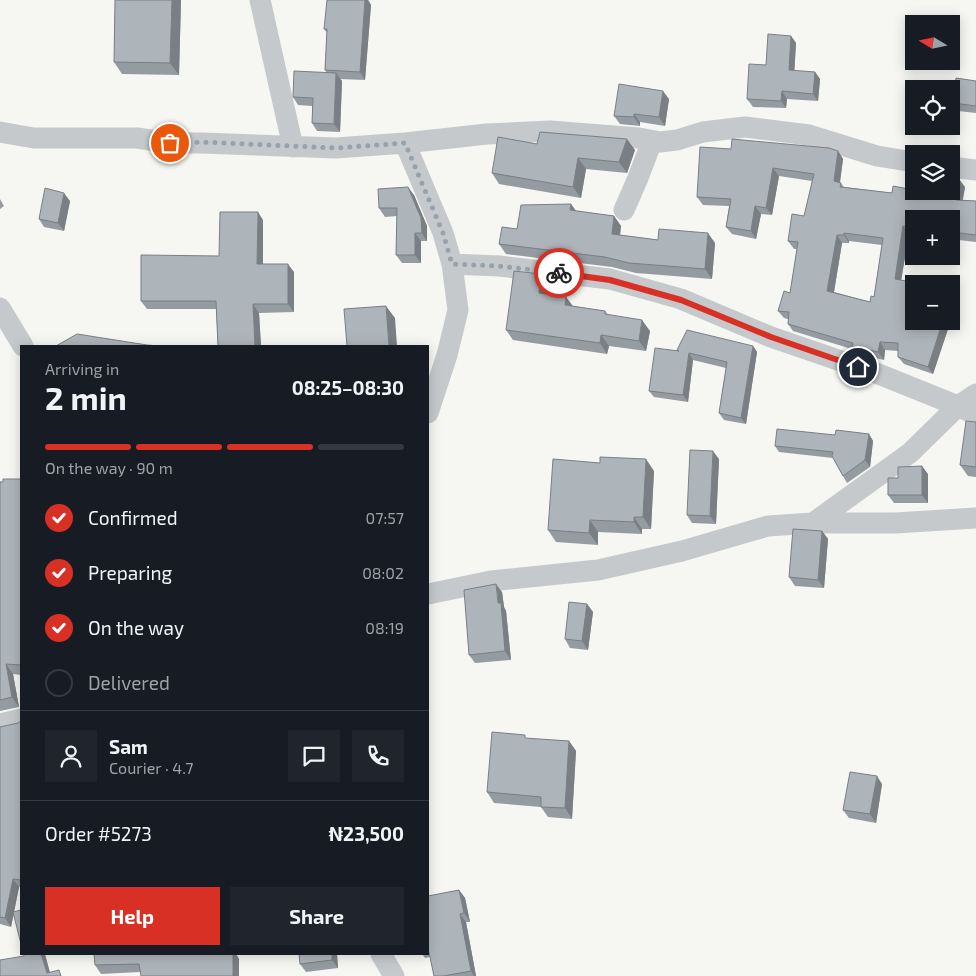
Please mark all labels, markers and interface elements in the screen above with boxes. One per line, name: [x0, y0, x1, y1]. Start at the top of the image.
north arrow: [905, 15, 960, 70]
map controls: [905, 15, 960, 330]
button: locate: [905, 80, 960, 135]
pin: [149, 122, 191, 164]
icon: bag: [156, 129, 184, 157]
button: layers: [905, 145, 960, 200]
button: +: [905, 210, 960, 265]
courier: [534, 248, 584, 298]
icon: bike: [545, 259, 573, 287]
button: −: [905, 275, 960, 330]
pin: [837, 346, 879, 388]
icon: home: [844, 353, 872, 381]
text: Arriving in: [45, 359, 119, 378]
text: 08:25–08:30: [292, 376, 404, 399]
text: 2 min: [45, 378, 127, 416]
text: On the way · 90 m: [45, 458, 173, 477]
icon: check: [45, 504, 73, 532]
text: Confirmed: [88, 506, 178, 529]
text: 07:57: [366, 508, 404, 527]
icon: check: [45, 559, 73, 587]
text: Preparing: [88, 561, 172, 584]
text: 08:02: [362, 563, 404, 582]
icon: check: [45, 614, 73, 642]
text: On the way: [88, 616, 184, 639]
text: 08:19: [365, 618, 404, 637]
text: Delivered: [88, 671, 170, 694]
button: person: [45, 730, 97, 782]
button: chat: [288, 730, 340, 782]
button: phone: [352, 730, 404, 782]
text: Sam: [109, 735, 148, 758]
text: Courier · 4.7: [109, 758, 193, 777]
text: Order #5273: [45, 822, 152, 845]
text: ₦23,500: [328, 822, 404, 845]
button: Help: [45, 887, 220, 945]
button: Share: [230, 887, 404, 945]

